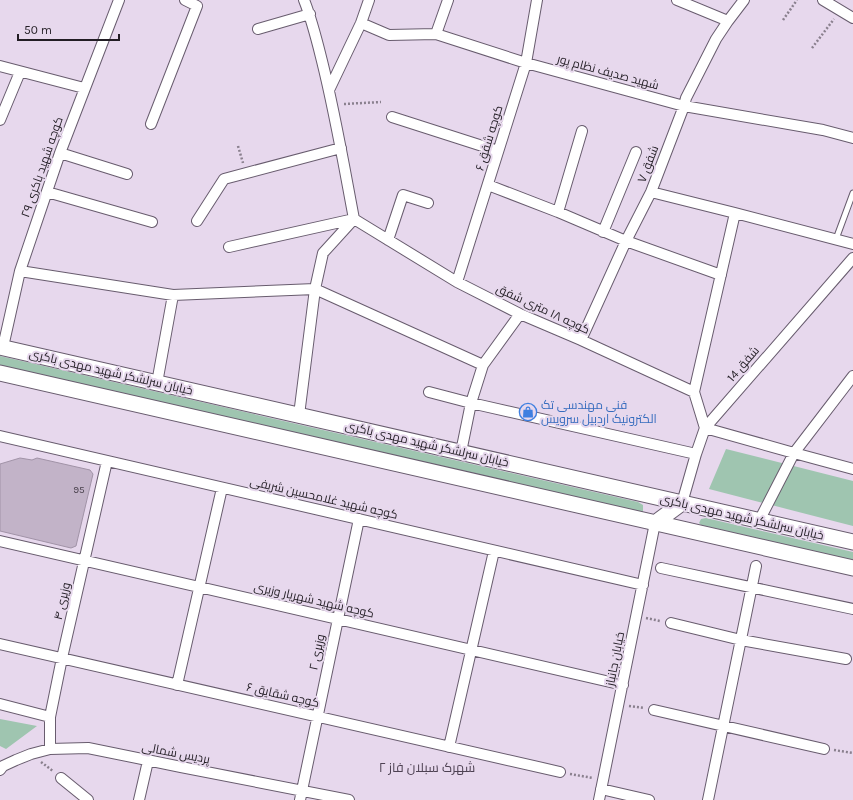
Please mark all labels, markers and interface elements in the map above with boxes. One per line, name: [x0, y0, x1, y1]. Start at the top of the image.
scale bar: [18, 16, 119, 42]
text: 50 m: [24, 23, 52, 37]
street label: شهید صدیف نظام پور: [554, 51, 661, 94]
street label: کوچه شفق ۶: [472, 104, 508, 173]
street label: کوچه شهید باکری ۲۹: [18, 115, 68, 220]
street label: شفق ۷: [635, 143, 661, 185]
street label: کوچه ۱۸ متری شفق: [493, 281, 592, 339]
street label: شفق 14: [724, 344, 762, 384]
street label: خیابان سرلشکر شهید مهدی باکری: [28, 346, 194, 398]
place label: فنی مهندسی تک الکترونیک اردبیل سرویس: [541, 398, 657, 426]
shop icon: فنی مهندسی تک الکترونیک اردبیل سرویس: [518, 402, 538, 422]
street label: خیابان سرلشکر شهید مهدی باکری: [344, 418, 510, 470]
street label: کوچه شهید غلامحسین شریفی: [248, 474, 399, 524]
house number: 95: [73, 484, 85, 496]
street label: خیابان سرلشکر شهید مهدی باکری: [659, 491, 825, 543]
street label: کوچه شهید شهریار وزیری: [252, 579, 375, 623]
street label: وزیری ۴: [51, 581, 73, 621]
street label: خیابان جانباز: [603, 631, 627, 688]
street label: وزیری ۲: [306, 633, 328, 671]
street label: کوچه شقایق ۶: [245, 680, 321, 712]
street label: پردیس شمالی: [140, 740, 212, 769]
district label: شهرک سبلان فاز ۲: [379, 760, 475, 775]

